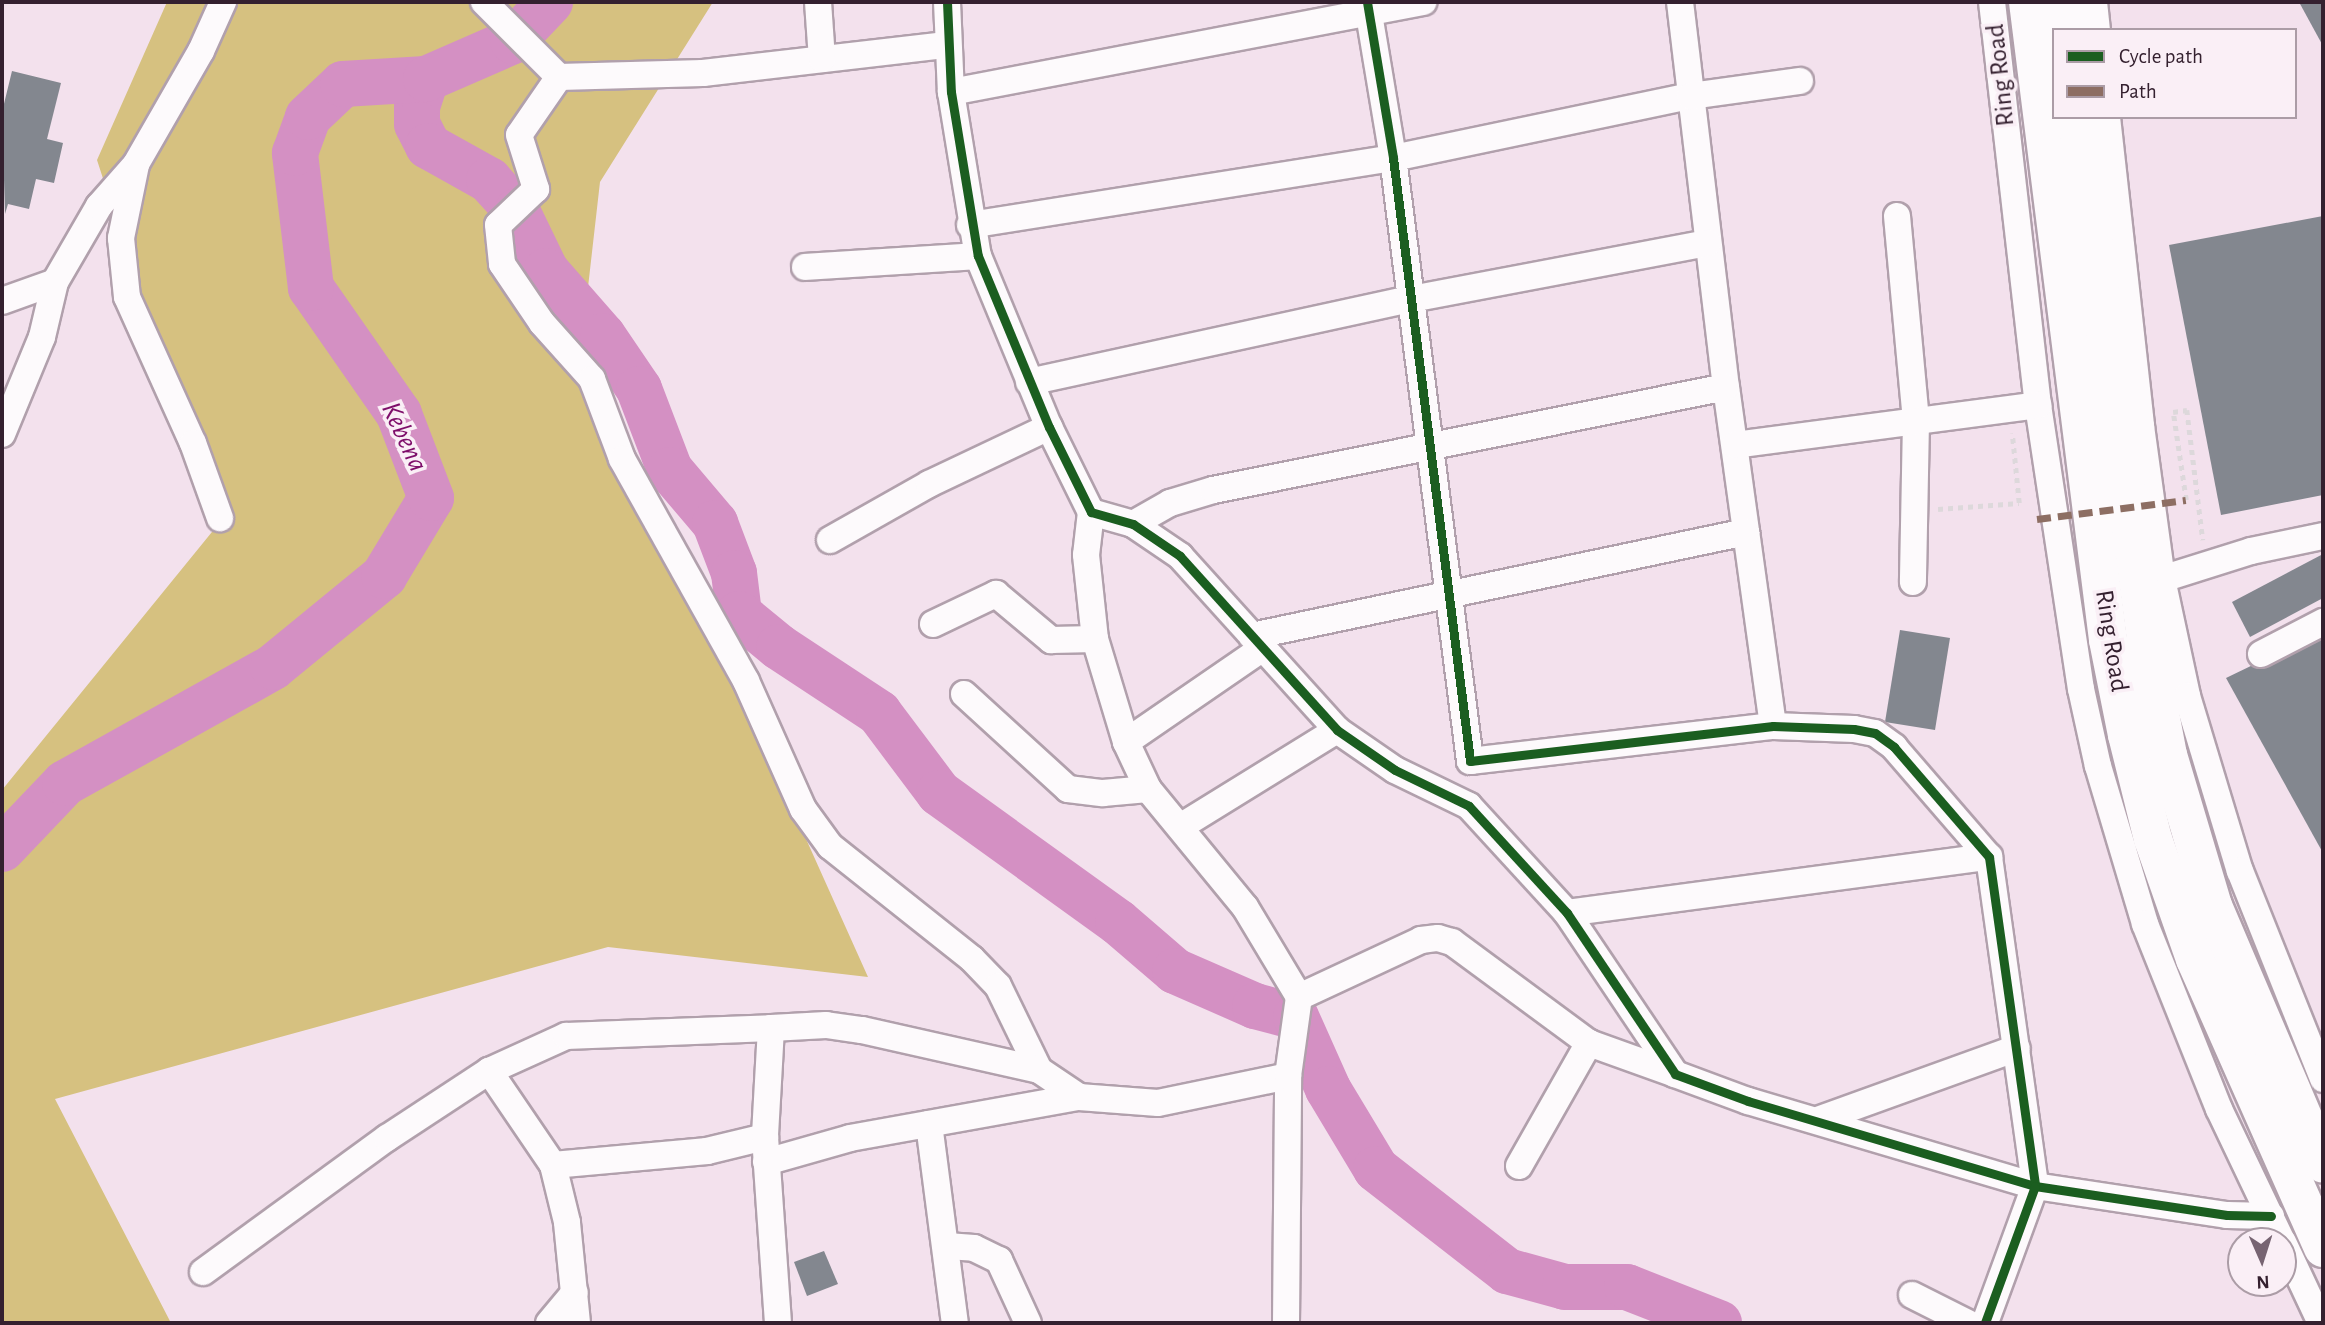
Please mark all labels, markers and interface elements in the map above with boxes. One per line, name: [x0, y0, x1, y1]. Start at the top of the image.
street label: Ring Road: [1980, 22, 2022, 128]
legend: [2052, 28, 2297, 119]
text: Cycle path: [2119, 46, 2203, 67]
text: Path: [2119, 81, 2157, 102]
water label: Kebena: [373, 397, 435, 477]
street label: Ring Road: [2088, 588, 2134, 694]
north arrow: [2227, 1227, 2297, 1297]
text: N: [2256, 1272, 2270, 1291]

